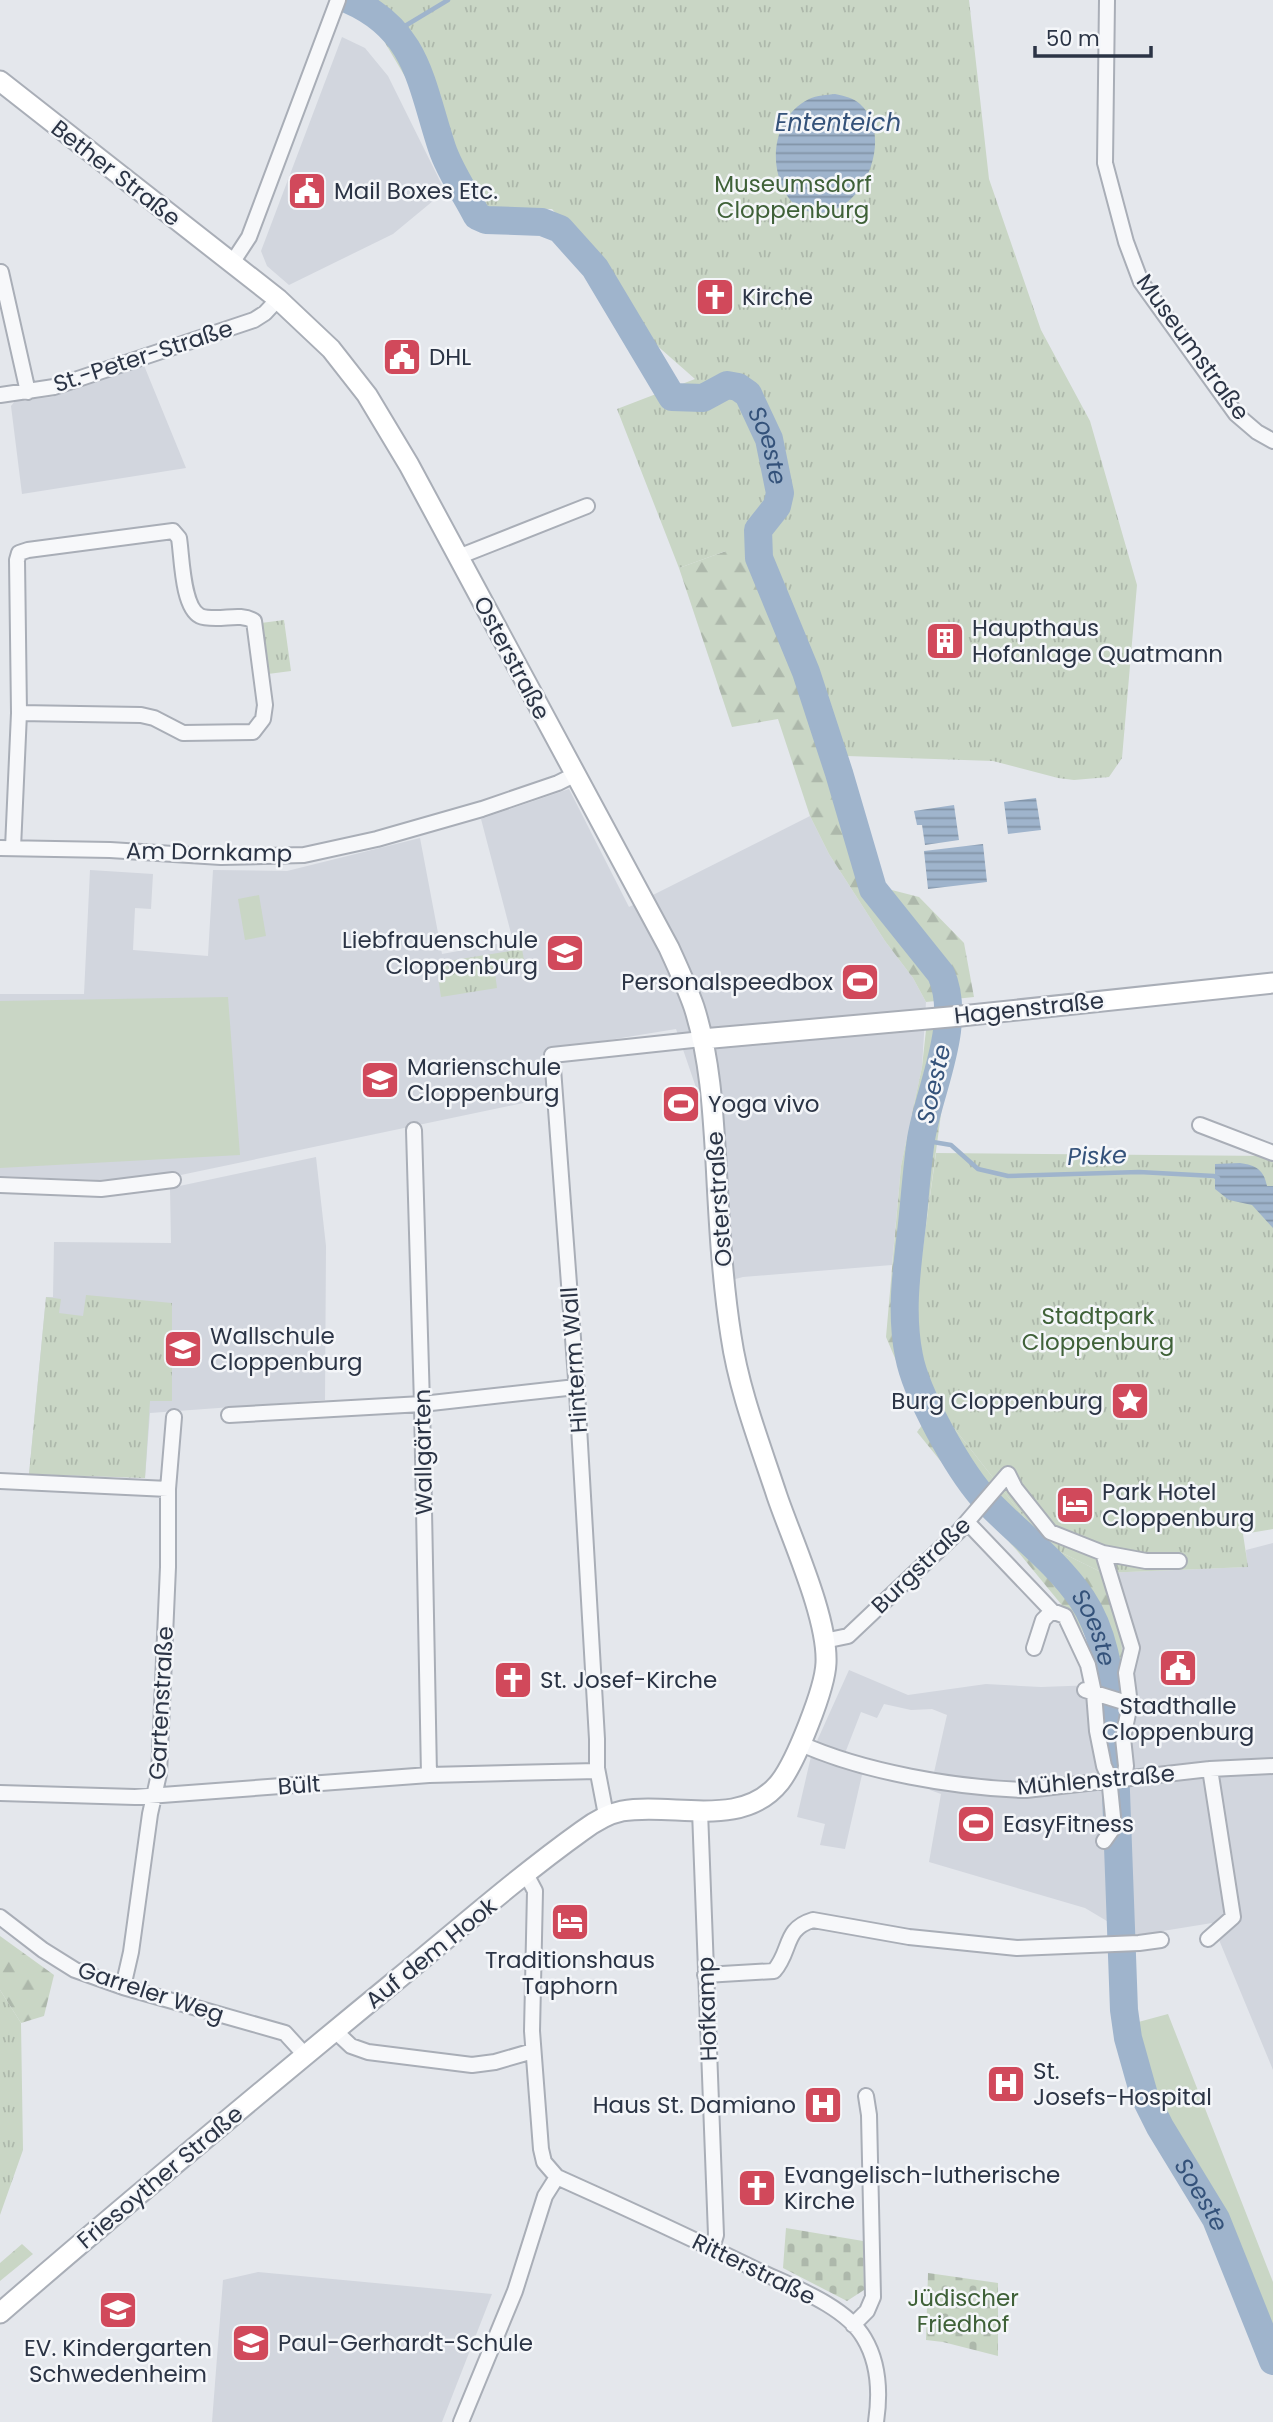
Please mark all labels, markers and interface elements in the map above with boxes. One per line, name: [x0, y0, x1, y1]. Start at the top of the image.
scale bar: [1035, 14, 1150, 58]
text: 50 m: [1046, 24, 1100, 53]
water label: Ententeich: [775, 106, 901, 139]
street label: Bether Straße: [45, 112, 187, 234]
park label: Museumsdorf Cloppenburg: [714, 168, 872, 226]
public building icon: Mail Boxes Etc.: [286, 170, 328, 212]
place label: Mail Boxes Etc.: [334, 175, 498, 207]
street label: Museumstraße: [1129, 267, 1257, 427]
church icon: Kirche: [694, 276, 736, 318]
place label: Kirche: [742, 281, 813, 313]
street label: St.-Peter-Straße: [49, 312, 237, 400]
public building icon: DHL: [381, 336, 423, 378]
place label: DHL: [429, 341, 471, 373]
water label: Soeste: [740, 401, 795, 487]
street label: Osterstraße: [466, 591, 558, 725]
place label: Haupthaus Hofanlage Quatmann: [972, 612, 1223, 670]
building icon: Haupthaus Hofanlage Quatmann: [924, 620, 966, 662]
street label: Am Dornkamp: [126, 835, 292, 869]
place label: Liebfrauenschule Cloppenburg: [342, 924, 538, 982]
school or university icon: Liebfrauenschule Cloppenburg: [544, 932, 586, 974]
sports icon: Personalspeedbox: [839, 961, 881, 1003]
place label: Personalspeedbox: [621, 966, 833, 998]
street label: Hagenstraße: [953, 984, 1105, 1032]
water label: Soeste: [908, 1041, 959, 1127]
place label: Marienschule Cloppenburg: [407, 1051, 561, 1109]
school or university icon: Marienschule Cloppenburg: [359, 1059, 401, 1101]
sports icon: Yoga vivo: [660, 1083, 702, 1125]
place label: Yoga vivo: [708, 1088, 820, 1120]
street label: Osterstraße: [698, 1130, 740, 1268]
water label: Piske: [1067, 1138, 1127, 1173]
street label: Hinterm Wall: [553, 1286, 595, 1434]
park label: Stadtpark Cloppenburg: [1022, 1300, 1174, 1358]
place label: Wallschule Cloppenburg: [210, 1320, 363, 1378]
school or university icon: Wallschule Cloppenburg: [162, 1328, 204, 1370]
place icon: Burg Cloppenburg: [1109, 1380, 1151, 1422]
place label: Burg Cloppenburg: [891, 1385, 1103, 1417]
street label: Wallgärten: [406, 1389, 440, 1515]
place label: Park Hotel Cloppenburg: [1102, 1476, 1255, 1534]
hotel icon: Park Hotel Cloppenburg: [1054, 1484, 1096, 1526]
street label: Burgstraße: [864, 1509, 978, 1621]
water label: Soeste: [1064, 1582, 1124, 1669]
street label: Gartenstraße: [141, 1625, 181, 1781]
public building icon: Stadthalle Cloppenburg: [1157, 1647, 1199, 1689]
church icon: St. Josef-Kirche: [492, 1659, 534, 1701]
place label: St. Josef-Kirche: [540, 1664, 717, 1696]
place label: Stadthalle Cloppenburg: [1102, 1690, 1254, 1748]
street label: Mühlenstraße: [1016, 1757, 1176, 1803]
street label: Bült: [277, 1768, 321, 1802]
sports icon: EasyFitness: [955, 1803, 997, 1845]
place label: EasyFitness: [1003, 1808, 1134, 1840]
street label: Auf dem Hook: [358, 1890, 504, 2016]
hotel icon: Traditionshaus Taphorn: [549, 1901, 591, 1943]
place label: Traditionshaus Taphorn: [485, 1944, 655, 2002]
street label: Garreler Weg: [74, 1953, 228, 2031]
street label: Hofkamp: [689, 1956, 725, 2062]
place label: St. Josefs-Hospital: [1033, 2055, 1212, 2113]
hospital icon: St. Josefs-Hospital: [985, 2063, 1027, 2105]
hospital icon: Haus St. Damiano: [802, 2084, 844, 2126]
place label: Haus St. Damiano: [593, 2089, 796, 2121]
street label: Friesoyther Straße: [70, 2098, 250, 2256]
water label: Soeste: [1167, 2152, 1236, 2236]
place label: Evangelisch-lutherische Kirche: [784, 2159, 1060, 2217]
church icon: Evangelisch-lutherische Kirche: [736, 2167, 778, 2209]
street label: Ritterstraße: [687, 2225, 821, 2313]
park label: Jüdischer Friedhof: [907, 2282, 1019, 2340]
school or university icon: EV. Kindergarten Schwedenheim: [97, 2289, 139, 2331]
school or university icon: Paul-Gerhardt-Schule: [230, 2322, 272, 2364]
place label: Paul-Gerhardt-Schule: [278, 2327, 533, 2359]
place label: EV. Kindergarten Schwedenheim: [24, 2332, 212, 2390]

